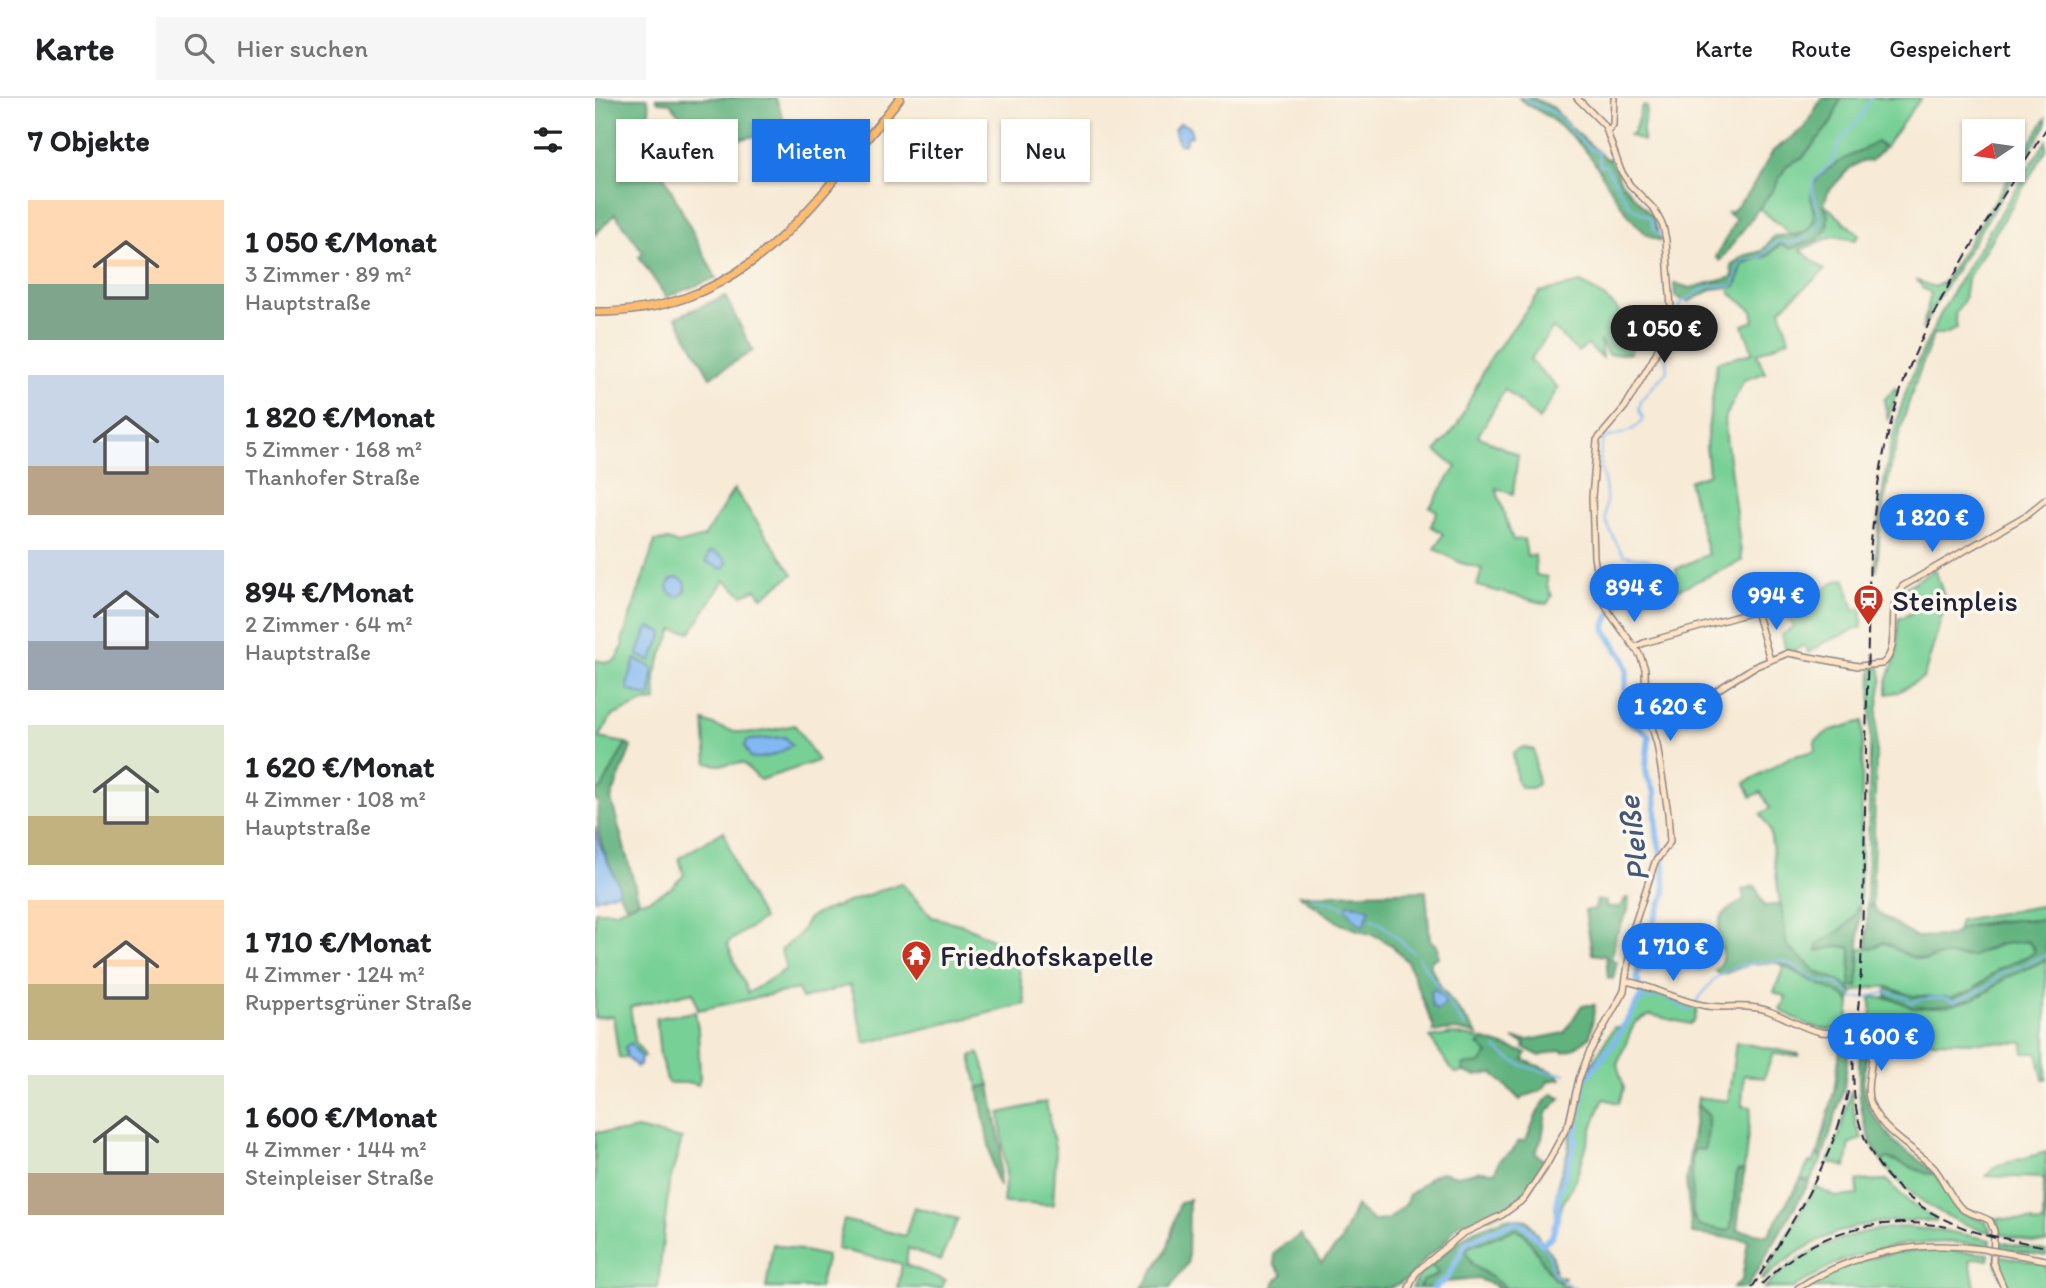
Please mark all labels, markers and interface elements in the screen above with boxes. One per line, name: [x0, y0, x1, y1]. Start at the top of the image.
search box: [156, 17, 646, 80]
text: Karte: [35, 29, 114, 68]
icon: search: [180, 29, 218, 67]
text: Hier suchen: [236, 32, 368, 64]
text: Karte: [1695, 34, 1753, 63]
text: Route: [1791, 34, 1851, 63]
text: Gespeichert: [1889, 34, 2011, 63]
chip: Kaufen: [616, 119, 738, 182]
chip: Mieten: [752, 119, 870, 182]
chip: Filter: [884, 119, 987, 182]
chip: Neu: [1001, 119, 1090, 182]
north arrow: [1962, 119, 2025, 182]
map controls: [1962, 119, 2025, 182]
icon: filters: [529, 121, 567, 159]
text: 7 Objekte: [28, 122, 150, 159]
text: 1 050 €/Monat: [245, 223, 437, 260]
icon: home: [84, 228, 168, 312]
text: 3 Zimmer · 89 m²: [245, 260, 412, 288]
text: Hauptstraße: [245, 288, 371, 316]
pin: 1 050 €: [1599, 306, 1729, 365]
text: 1 050 €: [1627, 314, 1701, 342]
text: 1 820 €/Monat: [245, 398, 435, 435]
icon: home: [84, 403, 168, 487]
text: 5 Zimmer · 168 m²: [245, 435, 422, 463]
text: Thanhofer Straße: [245, 463, 420, 491]
pin: 1 820 €: [1867, 494, 1997, 554]
text: 1 820 €: [1895, 503, 1969, 531]
pin: 894 €: [1585, 564, 1683, 624]
text: 894 €/Monat: [245, 573, 414, 610]
text: 894 €: [1606, 573, 1662, 601]
pin: 994 €: [1727, 573, 1825, 632]
icon: home: [84, 578, 168, 662]
text: 994 €: [1748, 581, 1804, 609]
place label: Steinpleis: [1892, 582, 2018, 619]
station icon: Steinpleis: [1852, 583, 1886, 627]
text: 2 Zimmer · 64 m²: [245, 610, 413, 638]
text: Hauptstraße: [245, 638, 371, 666]
pin: 1 620 €: [1605, 684, 1735, 743]
text: 1 620 €: [1634, 692, 1706, 720]
text: 1 620 €/Monat: [245, 748, 434, 785]
icon: home: [84, 753, 168, 837]
text: 4 Zimmer · 108 m²: [245, 785, 426, 813]
water label: Pleiße: [1609, 793, 1657, 884]
text: Hauptstraße: [245, 813, 371, 841]
text: 1 710 €/Monat: [245, 923, 431, 960]
pin: 1 710 €: [1608, 924, 1738, 983]
icon: home: [84, 928, 168, 1012]
text: 1 710 €: [1638, 932, 1708, 960]
place label: Friedhofskapelle: [940, 937, 1154, 974]
temple icon: Friedhofskapelle: [900, 938, 934, 982]
text: 4 Zimmer · 124 m²: [245, 960, 425, 988]
text: Ruppertsgrüner Straße: [245, 988, 472, 1016]
pin: 1 600 €: [1816, 1014, 1946, 1073]
text: 1 600 €: [1844, 1022, 1918, 1050]
text: 1 600 €/Monat: [245, 1098, 437, 1135]
icon: home: [84, 1103, 168, 1187]
text: 4 Zimmer · 144 m²: [245, 1135, 427, 1163]
text: Steinpleiser Straße: [245, 1163, 434, 1191]

